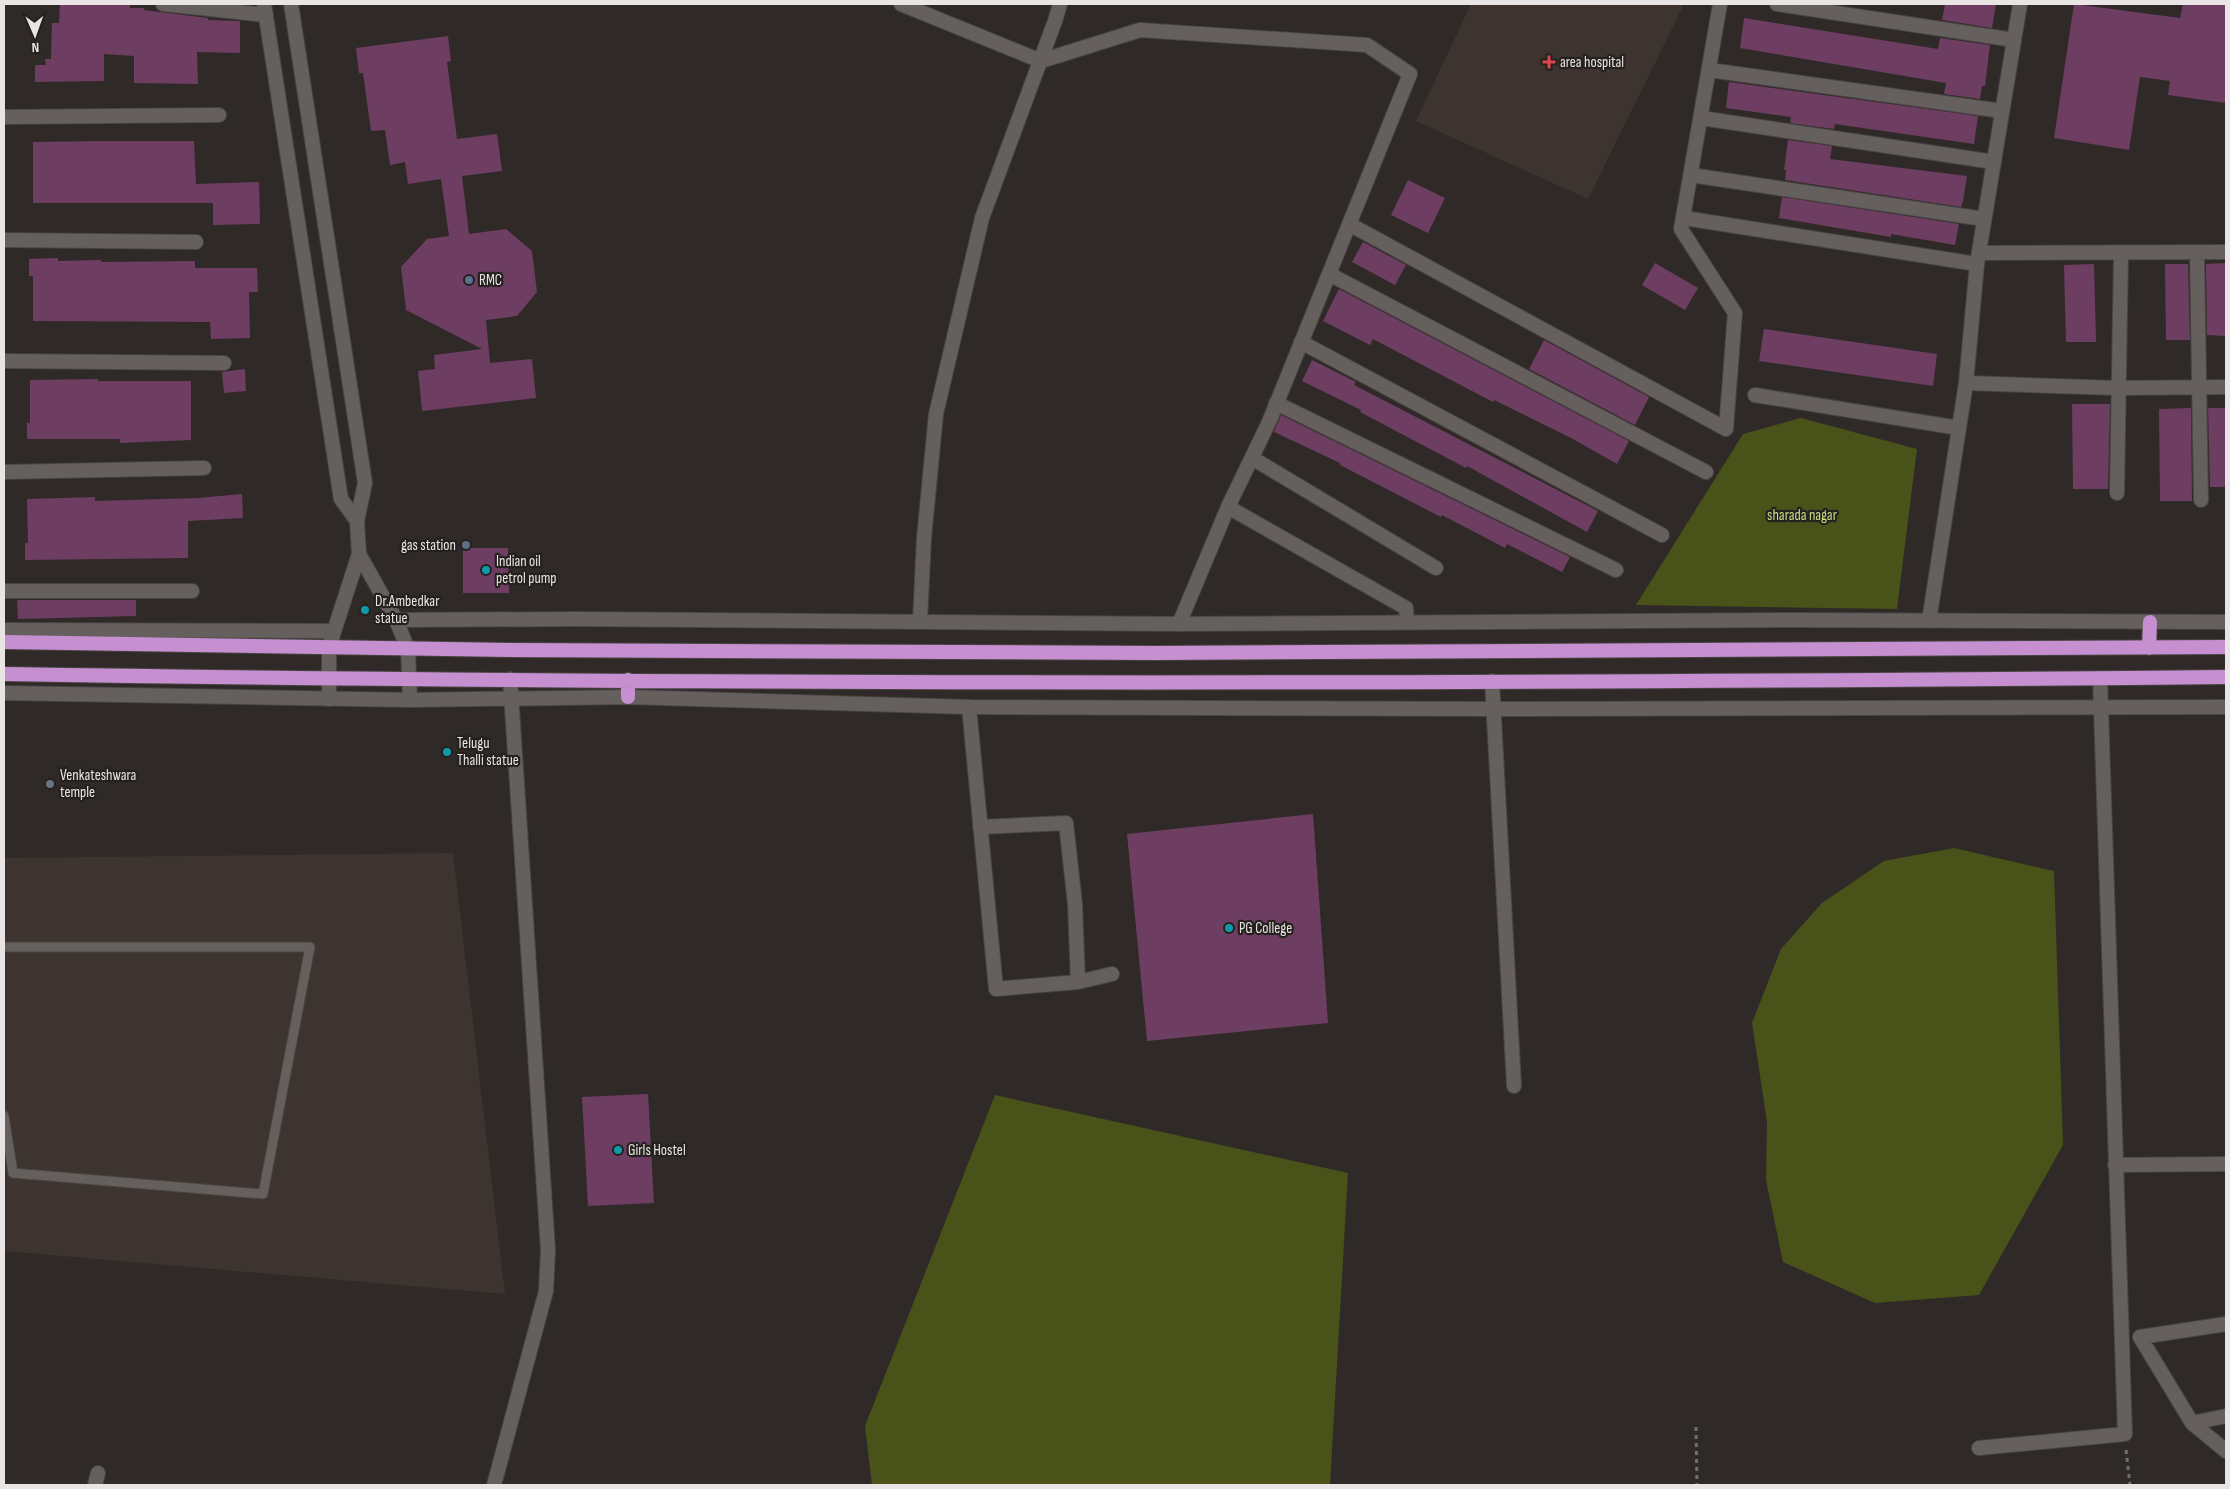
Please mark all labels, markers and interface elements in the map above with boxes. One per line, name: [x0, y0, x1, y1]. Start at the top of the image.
north arrow: [10, 10, 60, 60]
text: N: [31, 39, 39, 56]
place label: area hospital: [1560, 53, 1624, 72]
marker: area hospital: [1542, 55, 1556, 69]
place label: RMC: [479, 271, 502, 290]
marker: RMC: [463, 274, 475, 286]
park label: sharada nagar: [1767, 506, 1838, 525]
place label: gas station: [401, 536, 456, 555]
marker: gas station: [460, 539, 472, 551]
place label: Indian oil petrol pump: [496, 552, 557, 588]
marker: Indian oil petrol pump: [480, 564, 492, 576]
place label: Dr.Ambedkar statue: [375, 592, 440, 628]
marker: Dr.Ambedkar statue: [359, 604, 371, 616]
place label: Telugu Thalli statue: [457, 734, 519, 770]
marker: Telugu Thalli statue: [441, 746, 453, 758]
place label: Venkateshwara temple: [60, 766, 137, 802]
marker: Venkateshwara temple: [44, 778, 56, 790]
place label: PG College: [1239, 919, 1292, 938]
marker: PG College: [1223, 922, 1235, 934]
place label: Girls Hostel: [628, 1141, 686, 1160]
marker: Girls Hostel: [612, 1144, 624, 1156]

